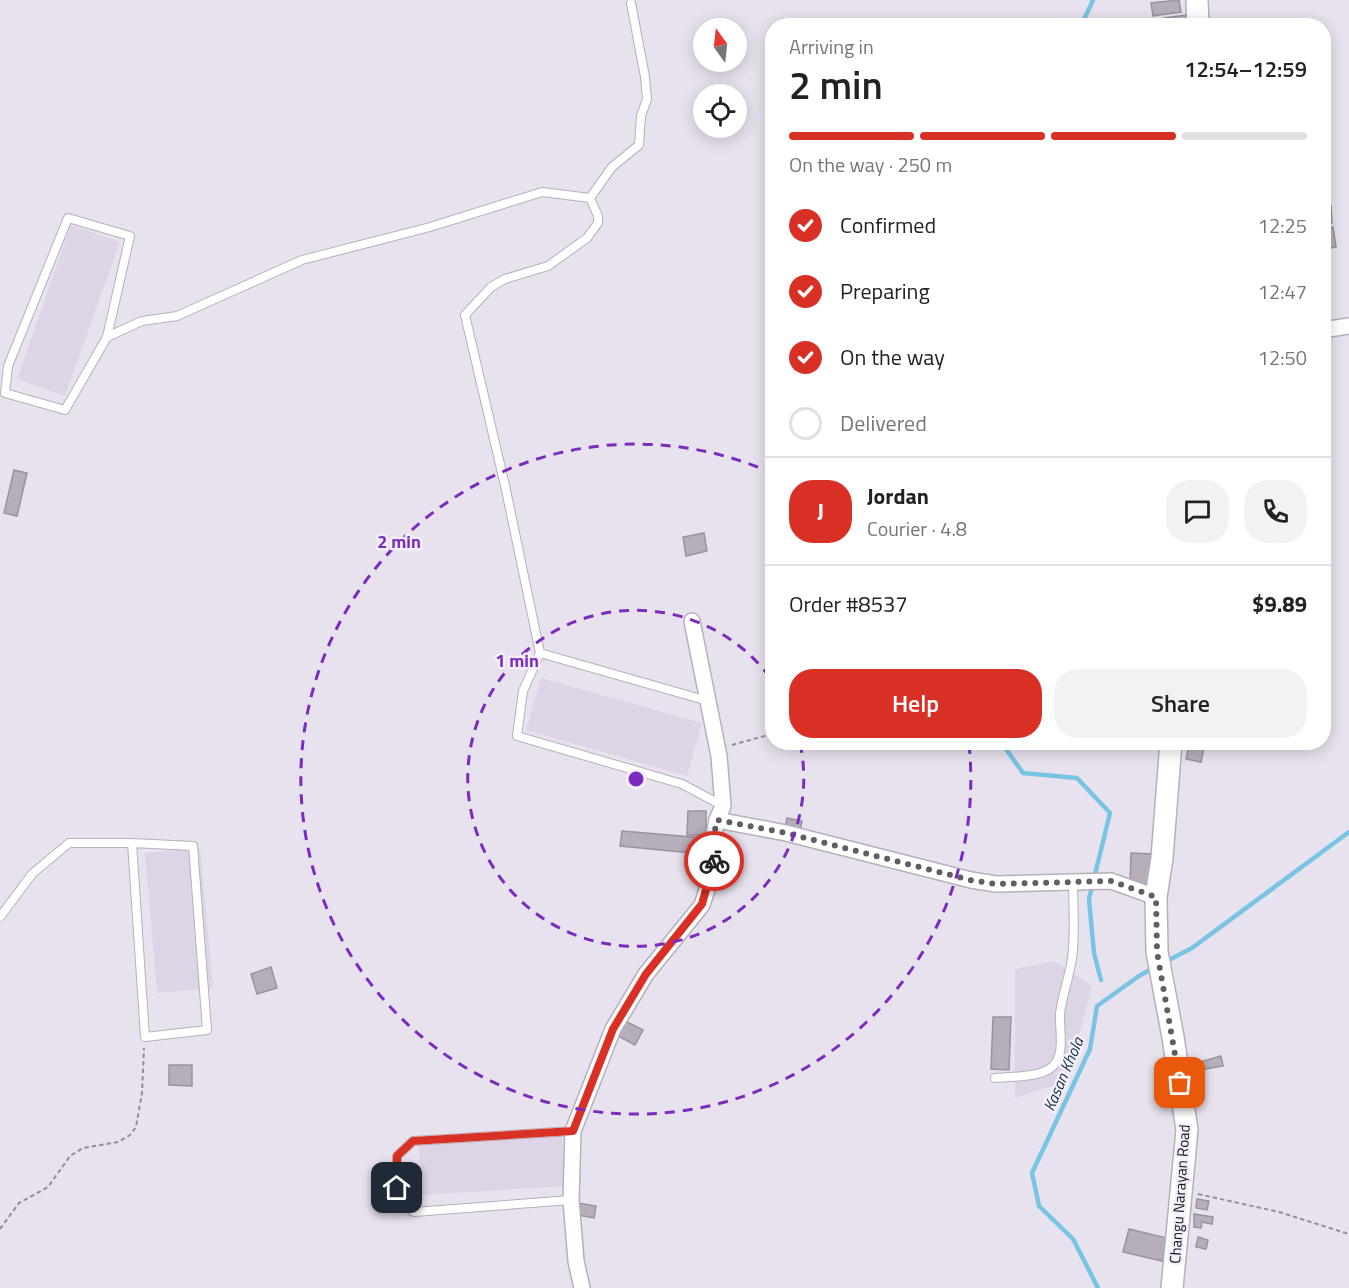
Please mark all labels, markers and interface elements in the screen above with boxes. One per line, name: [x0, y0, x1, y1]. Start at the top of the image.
north arrow: [693, 18, 747, 72]
map controls: [693, 18, 747, 138]
text: Arriving in: [789, 31, 874, 62]
text: 12:54–12:59: [1184, 52, 1307, 86]
text: 2 min: [789, 55, 883, 114]
button: locate: [693, 84, 747, 138]
text: On the way · 250 m: [789, 149, 952, 180]
text: Confirmed: [840, 208, 936, 242]
icon: check: [789, 209, 822, 242]
text: 12:25: [1258, 210, 1307, 241]
text: Preparing: [840, 274, 930, 308]
icon: check: [789, 275, 822, 308]
text: 12:47: [1258, 276, 1307, 307]
text: On the way: [840, 340, 945, 374]
icon: check: [789, 341, 822, 374]
text: 12:50: [1258, 342, 1307, 373]
text: Delivered: [840, 406, 927, 440]
text: Jordan: [867, 479, 929, 513]
button: chat: [1166, 480, 1229, 543]
button: phone: [1244, 480, 1307, 543]
text: J: [817, 494, 824, 528]
text: Courier · 4.8: [867, 513, 967, 544]
text: 2 min: [377, 528, 421, 555]
text: Order #8537: [789, 587, 908, 621]
text: $9.89: [1252, 587, 1307, 621]
text: 1 min: [495, 647, 539, 674]
button: Help: [789, 669, 1042, 738]
button: Share: [1054, 669, 1307, 738]
centre of rings: [626, 769, 646, 789]
courier: [684, 831, 744, 891]
icon: bike: [698, 845, 731, 878]
water label: Kasan Khola: [1037, 1032, 1090, 1115]
pin: [1154, 1057, 1205, 1108]
icon: bag: [1163, 1066, 1196, 1099]
street label: Changu Narayan Road: [1163, 1124, 1196, 1264]
pin: [371, 1162, 422, 1213]
icon: home: [380, 1171, 413, 1204]

